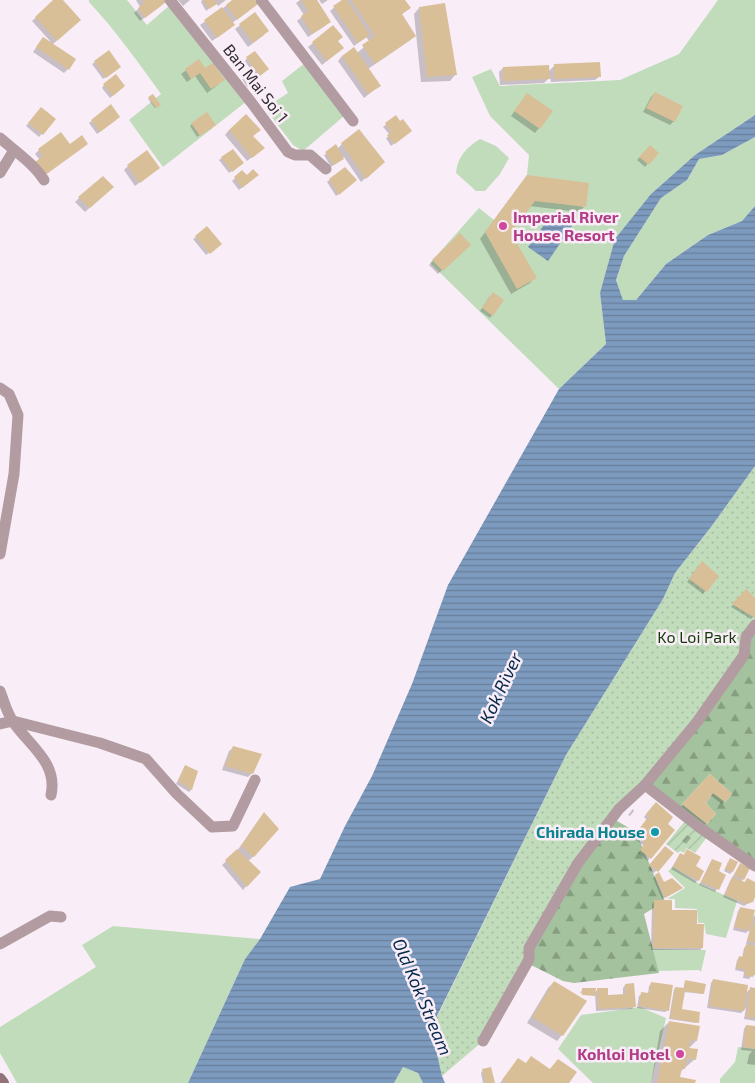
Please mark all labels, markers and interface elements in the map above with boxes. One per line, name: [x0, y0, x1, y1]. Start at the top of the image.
street label: Ban Mai Soi 1: [220, 40, 293, 126]
place label: Imperial River House Resort: [513, 207, 619, 244]
marker: Imperial River House Resort: [497, 220, 509, 232]
park label: Ko Loi Park: [657, 627, 737, 646]
water label: Kok River: [474, 648, 526, 727]
place label: Chirada House: [536, 822, 645, 841]
marker: Chirada House: [649, 826, 661, 838]
water label: Old Kok Stream: [388, 935, 457, 1058]
place label: Kohloi Hotel: [577, 1044, 671, 1063]
marker: Kohloi Hotel: [674, 1048, 686, 1060]

